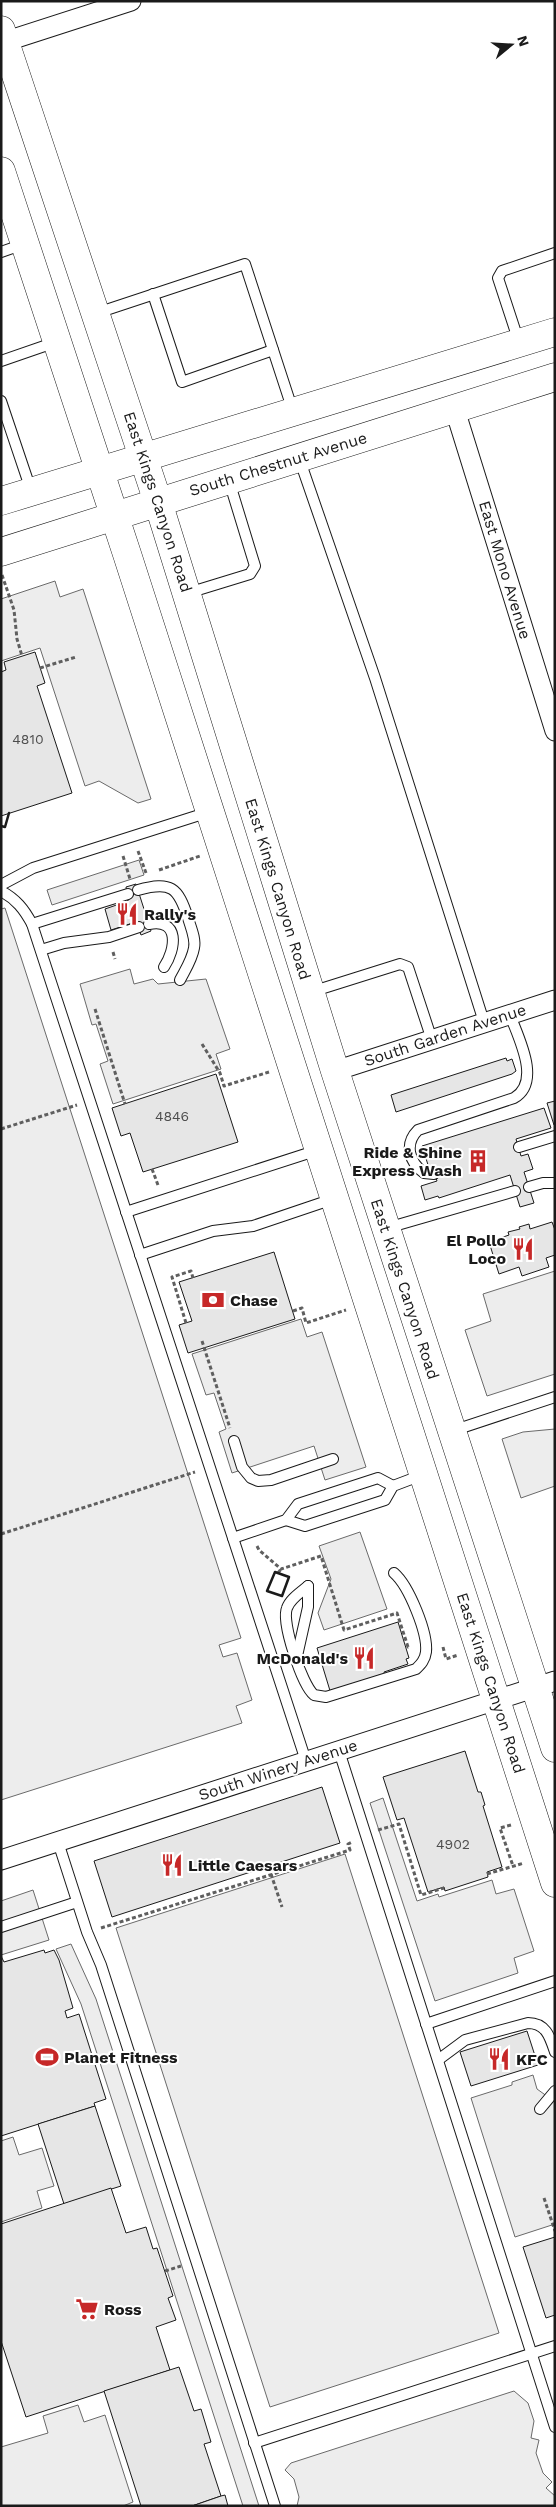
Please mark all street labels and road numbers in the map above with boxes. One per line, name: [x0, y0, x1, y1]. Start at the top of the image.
street label: East Kings Canyon Road: [120, 409, 196, 595]
street label: South Chestnut Avenue: [187, 428, 369, 500]
street label: East Mono Avenue: [475, 498, 535, 642]
street label: East Kings Canyon Road: [241, 796, 315, 982]
street label: South Garden Avenue: [362, 1000, 528, 1070]
street label: East Kings Canyon Road: [367, 1196, 443, 1382]
street label: East Kings Canyon Road: [453, 1590, 529, 1776]
street label: South Winery Avenue: [196, 1735, 360, 1805]

